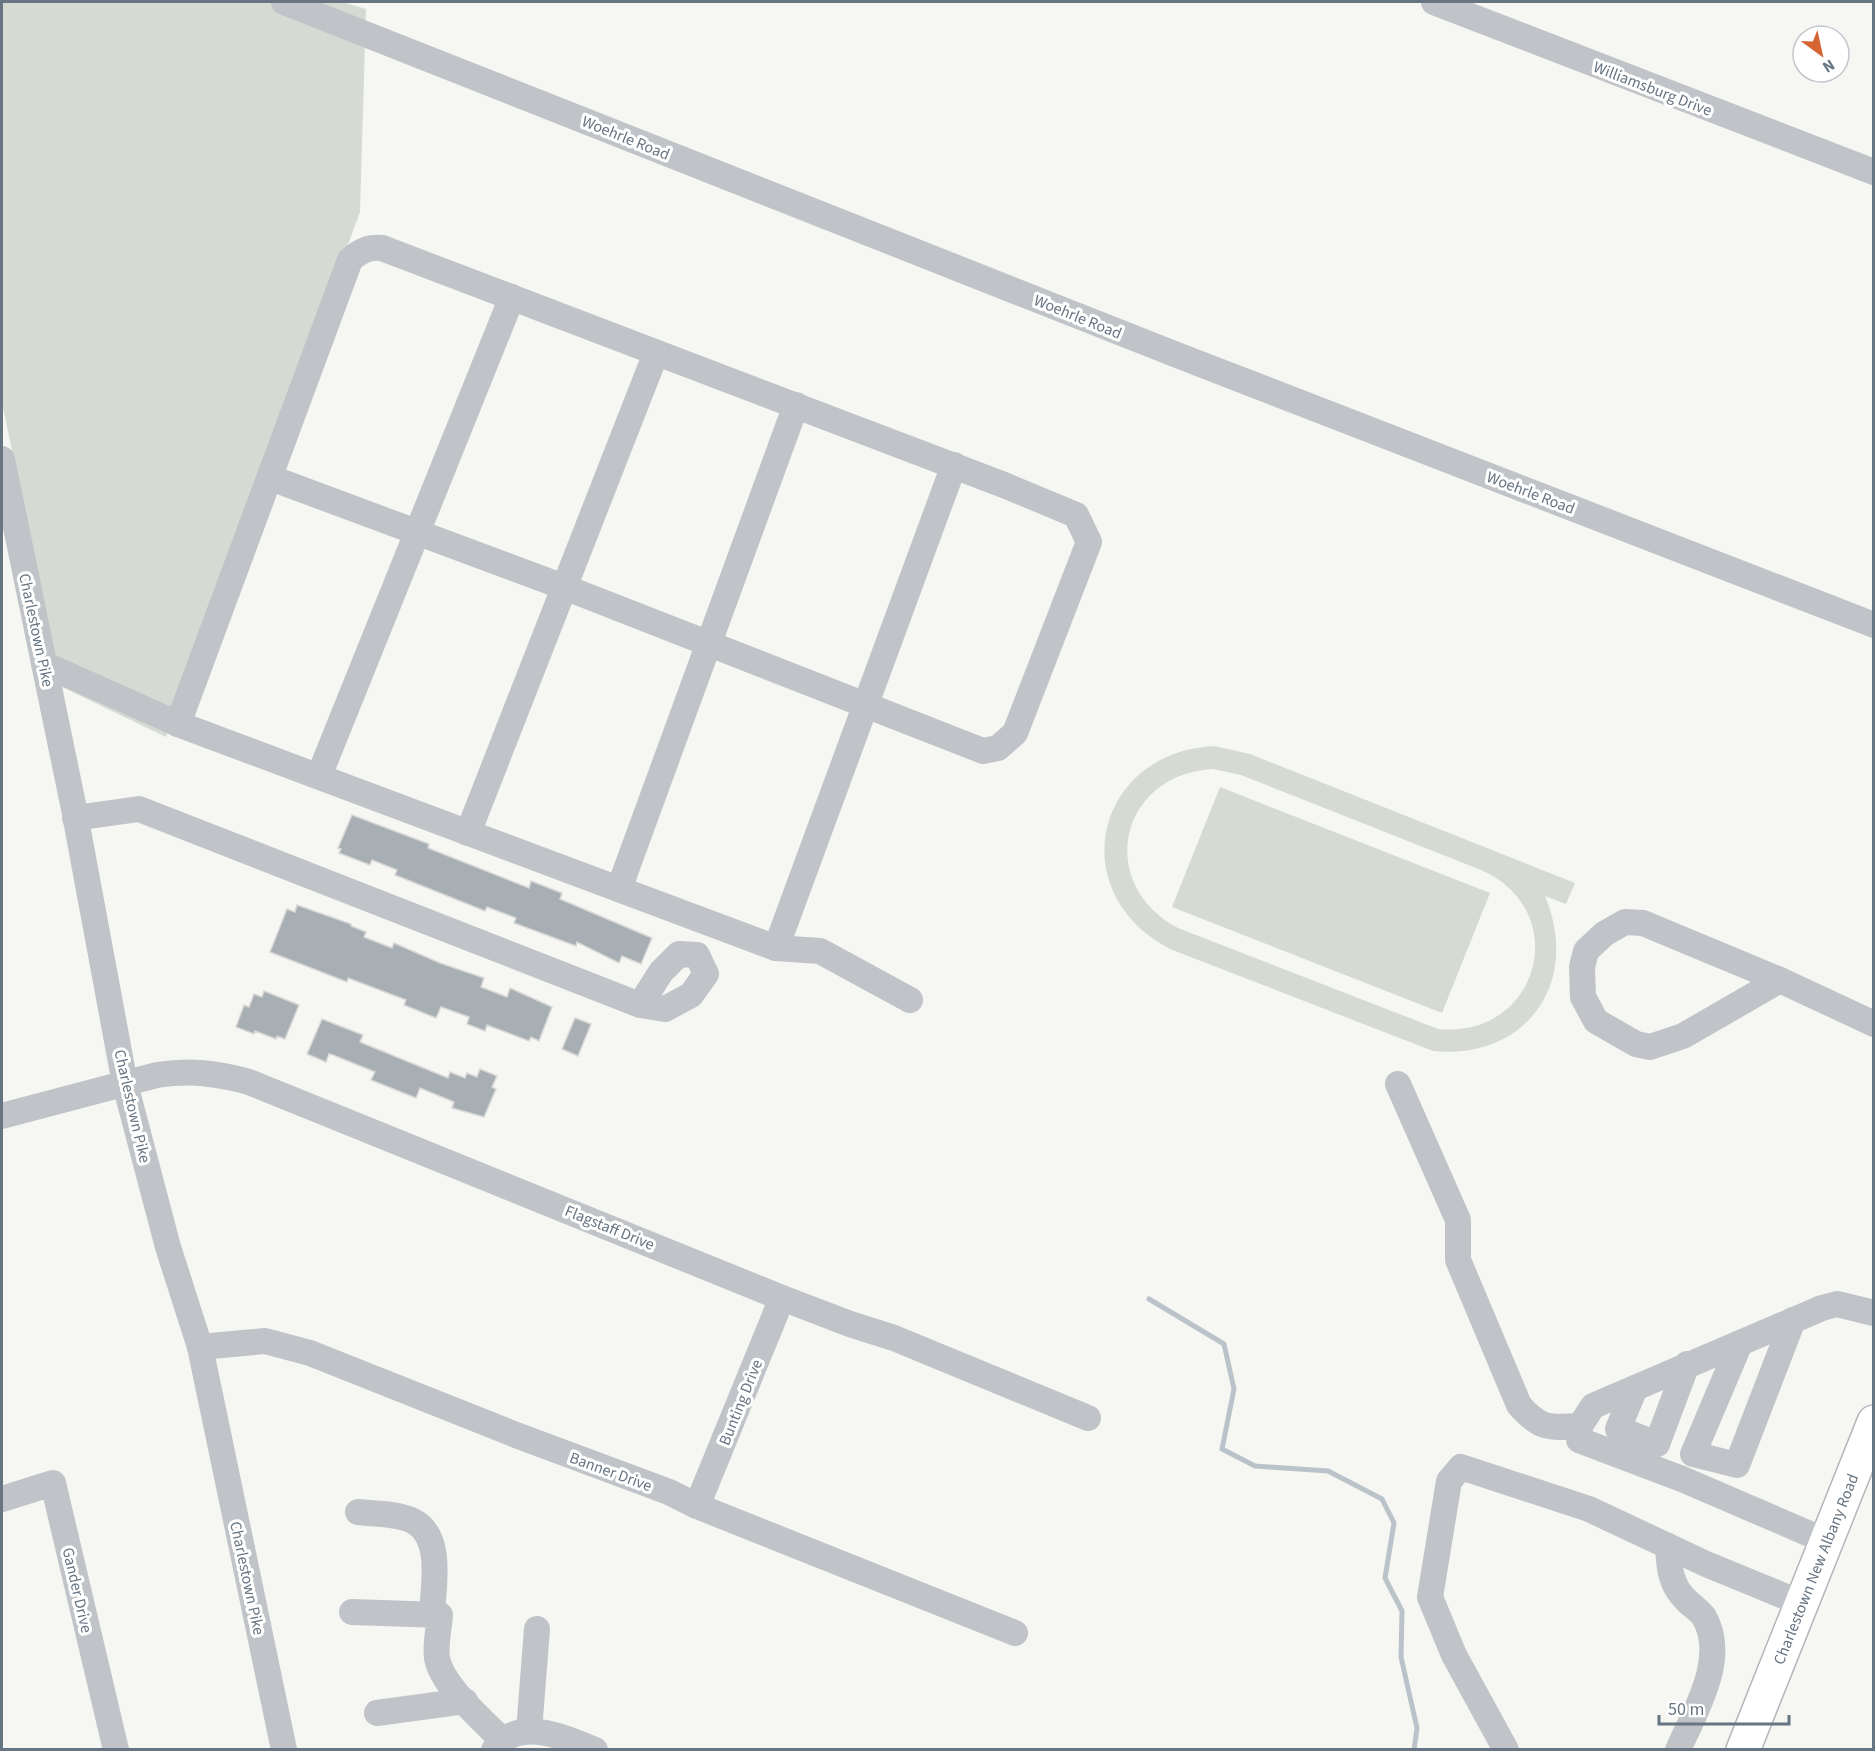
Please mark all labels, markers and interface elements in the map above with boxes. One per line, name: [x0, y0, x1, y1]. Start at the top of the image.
north arrow: [1791, 24, 1851, 84]
text: N: [1818, 54, 1839, 78]
street label: Williamsburg Drive: [1590, 56, 1715, 122]
street label: Woehrle Road: [578, 110, 673, 166]
street label: Woehrle Road: [1030, 289, 1125, 345]
street label: Woehrle Road: [1483, 466, 1578, 520]
street label: Charlestown Pike: [13, 571, 59, 689]
street label: Charlestown Pike: [108, 1047, 156, 1165]
street label: Flagstaff Drive: [562, 1200, 658, 1256]
street label: Bunting Drive: [714, 1356, 768, 1449]
street label: Banner Drive: [566, 1447, 655, 1497]
street label: Charlestown New Albany Road: [1768, 1471, 1864, 1668]
street label: Charlestown Pike: [224, 1519, 270, 1637]
street label: Gander Drive: [57, 1545, 98, 1635]
scale bar: [1659, 1688, 1790, 1726]
text: 50 m: [1668, 1697, 1704, 1722]

